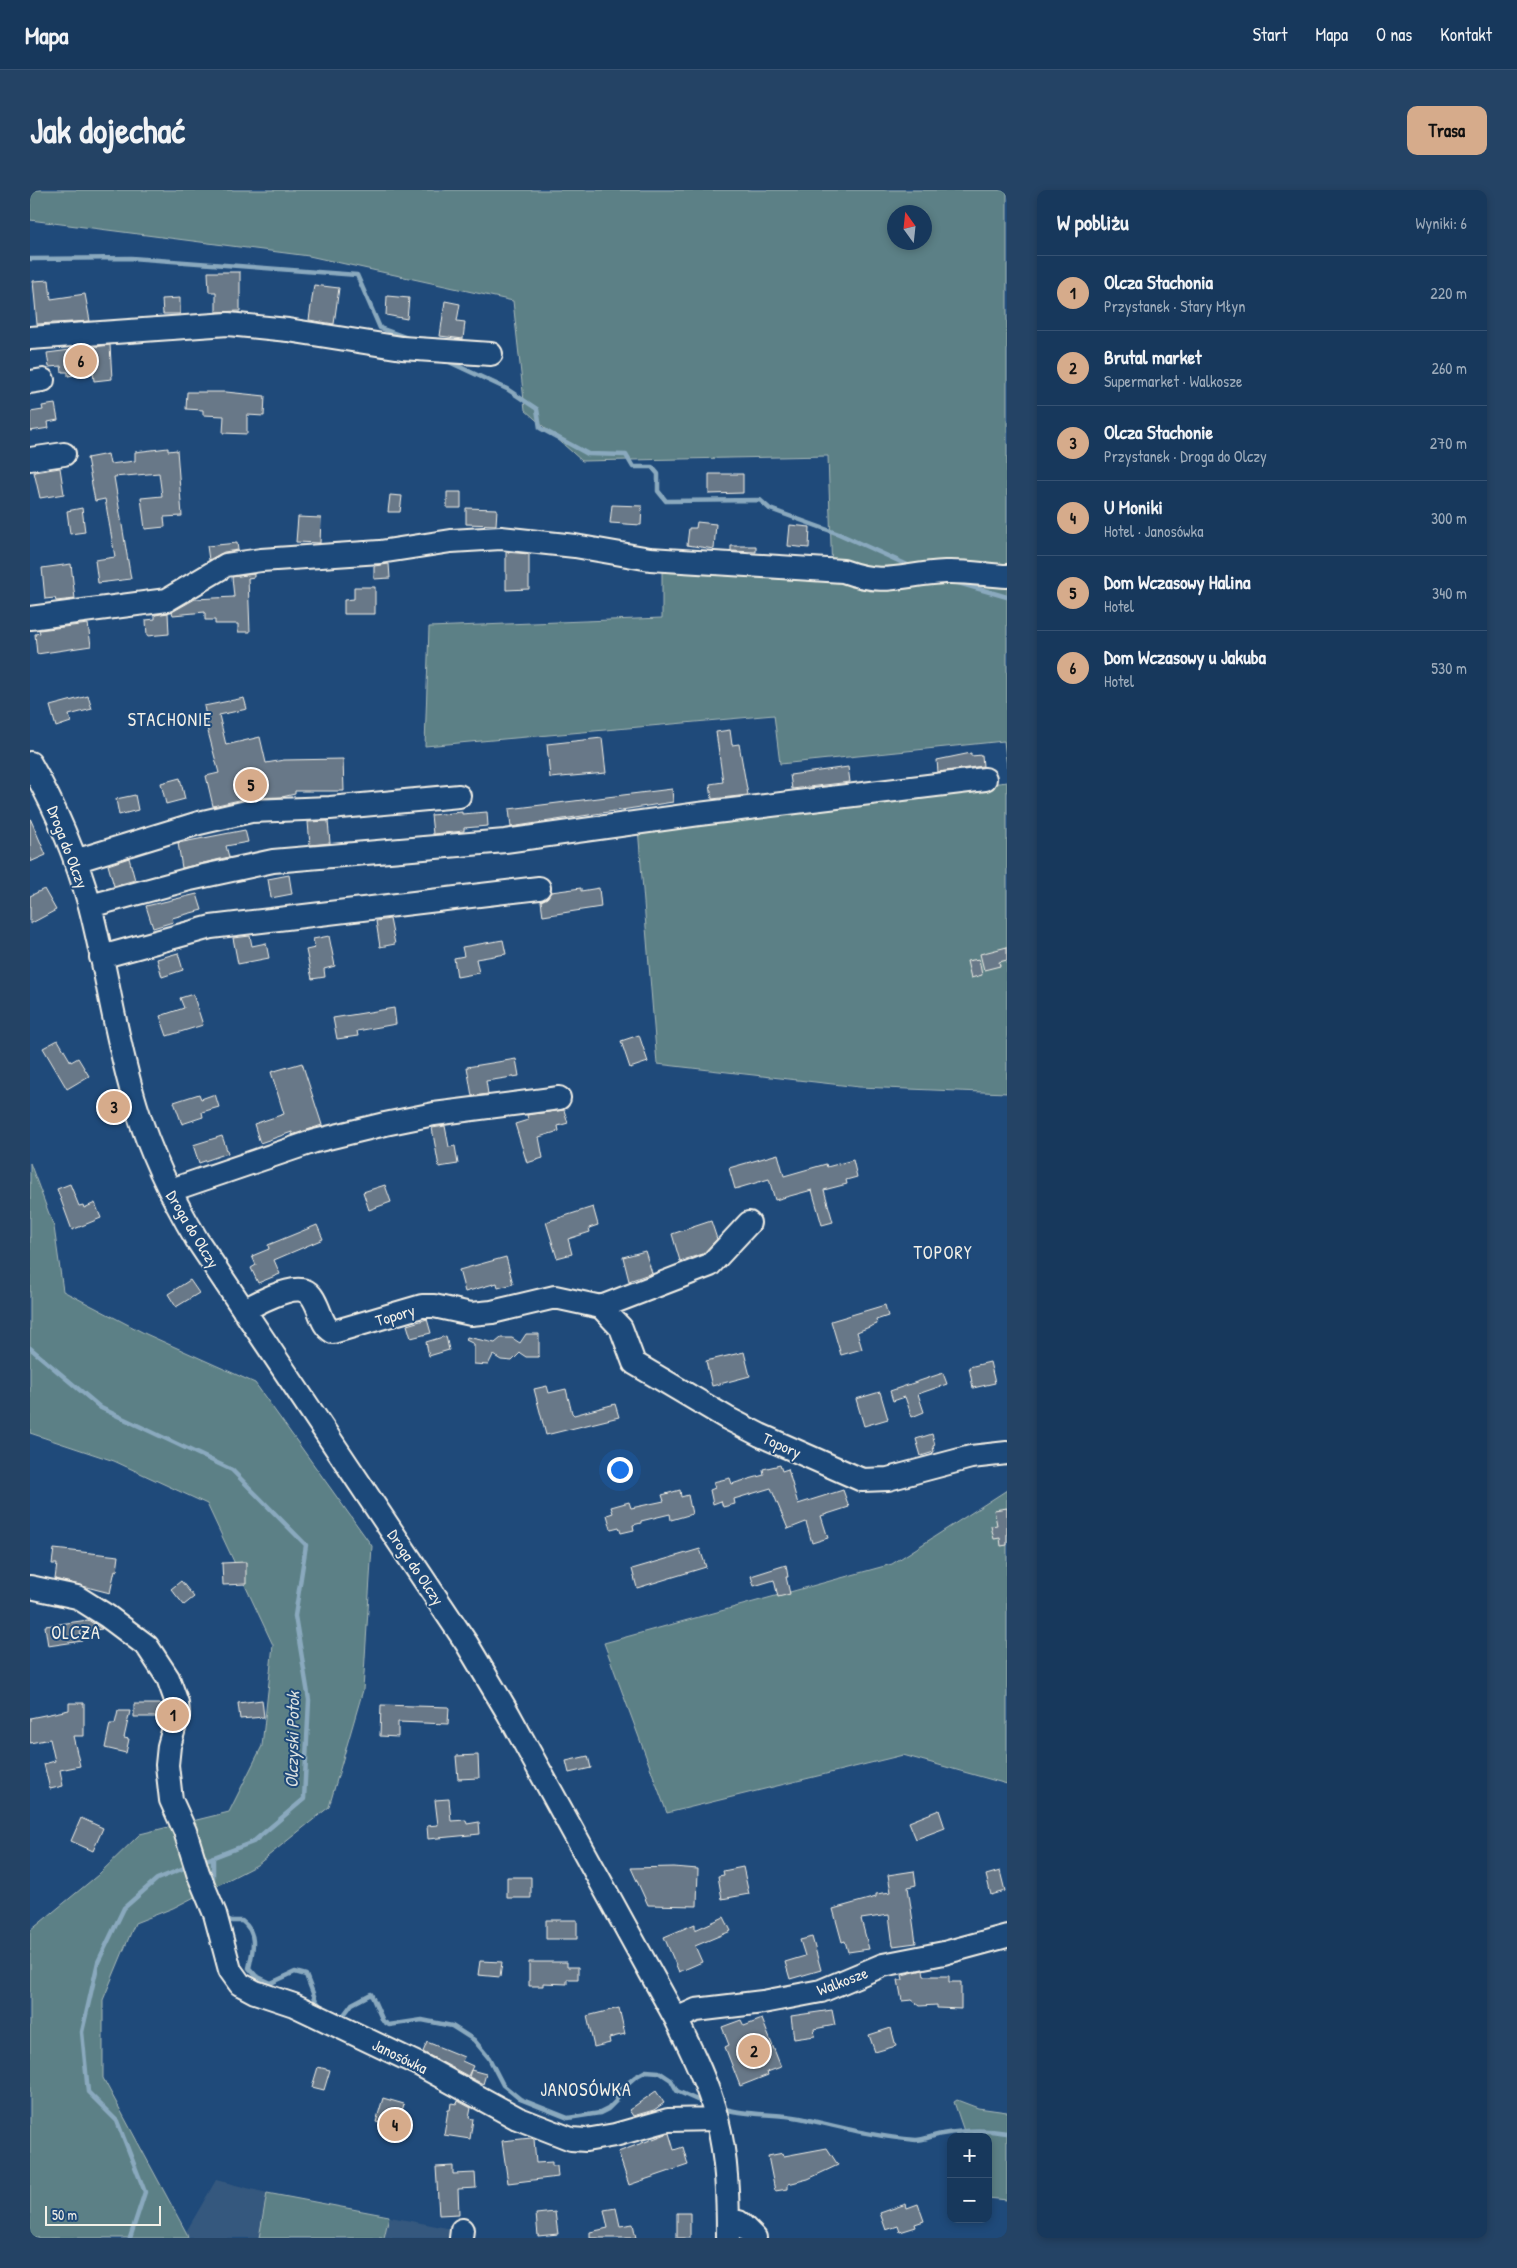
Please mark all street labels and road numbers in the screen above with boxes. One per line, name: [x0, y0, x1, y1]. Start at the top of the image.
street label: Droga do Olczy: [42, 803, 94, 892]
street label: Droga do Olczy: [161, 1186, 225, 1272]
street label: Topory: [373, 1299, 418, 1331]
street label: Topory: [759, 1427, 805, 1463]
street label: Droga do Olczy: [383, 1525, 449, 1609]
street label: Walkosze: [813, 1961, 871, 2001]
street label: Janosówka: [369, 2033, 431, 2079]

